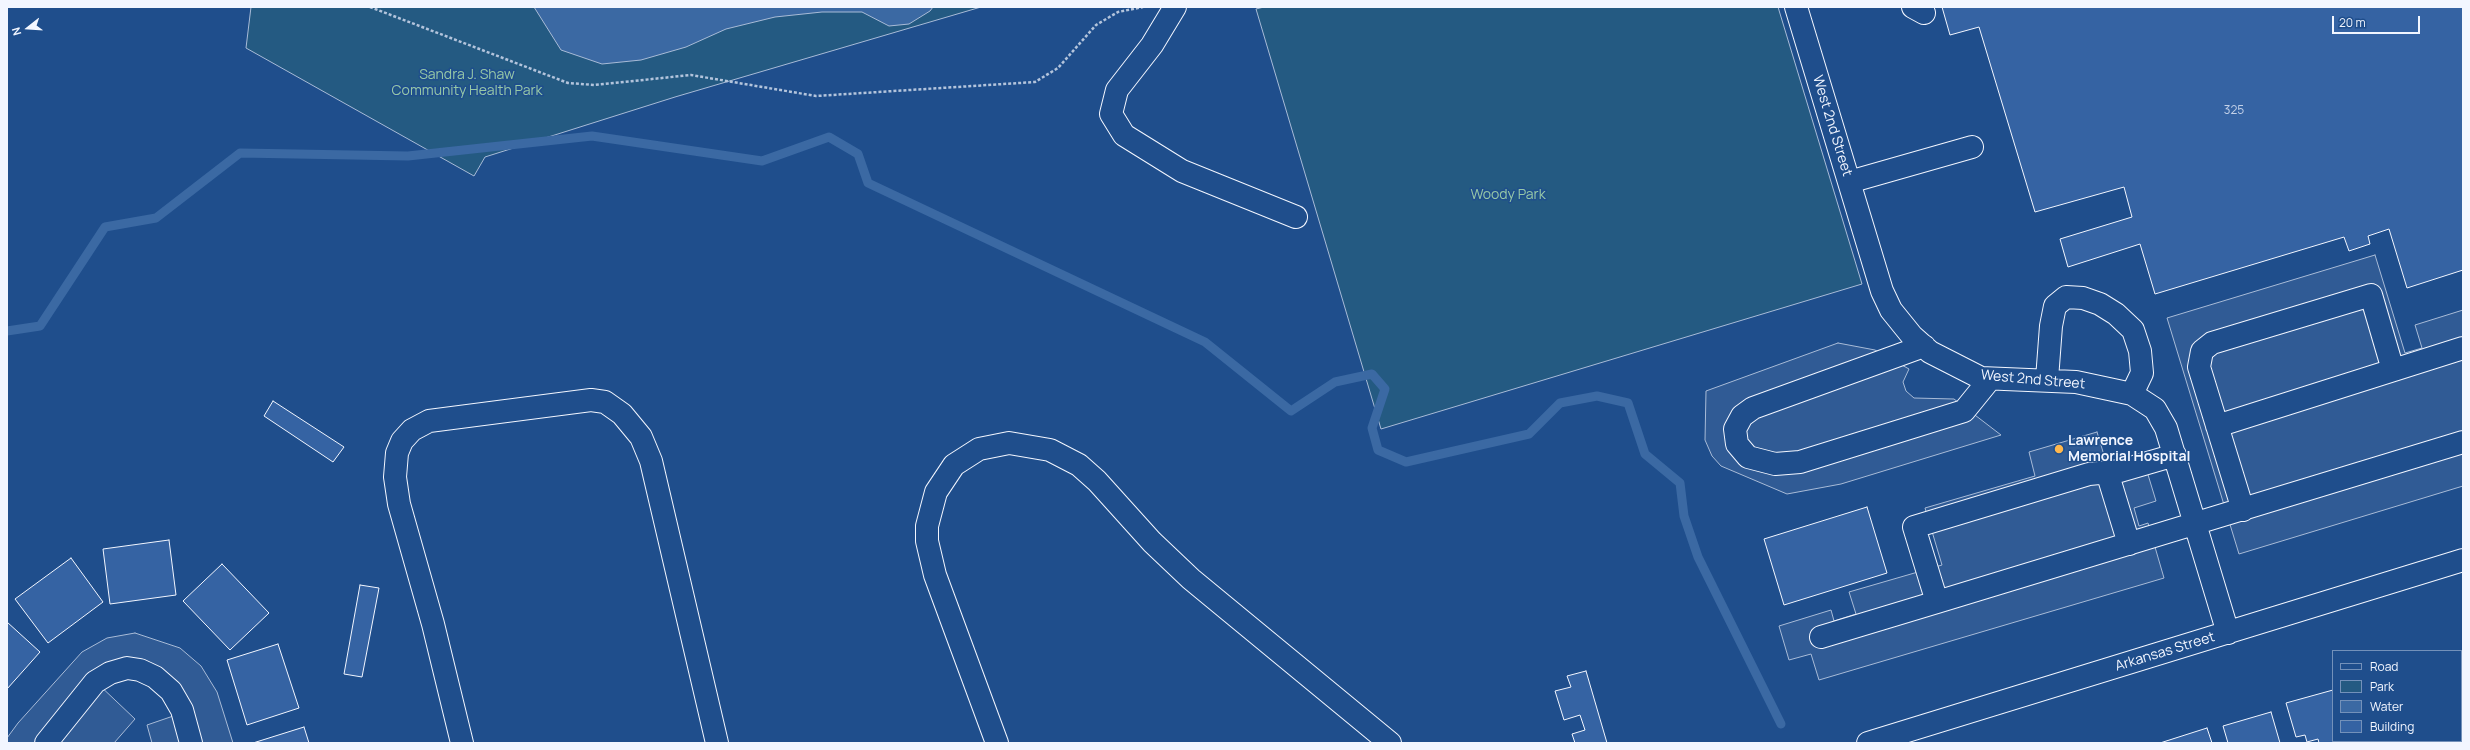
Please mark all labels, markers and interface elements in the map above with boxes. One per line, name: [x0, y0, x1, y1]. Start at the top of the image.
north arrow: [8, 8, 48, 48]
scale bar: [2334, 8, 2422, 34]
text: 20 m: [2339, 14, 2366, 31]
text: N: [8, 26, 24, 38]
park label: Sandra J. Shaw Community Health Park: [392, 67, 542, 100]
street label: West 2nd Street: [1809, 74, 1855, 178]
house number: 325: [2224, 104, 2244, 118]
park label: Woody Park: [1470, 187, 1546, 203]
street label: West 2nd Street: [1980, 367, 2086, 393]
place label: Lawrence Memorial Hospital: [2068, 433, 2190, 466]
marker: Lawrence Memorial Hospital: [2053, 443, 2065, 455]
street label: Arkansas Street: [2113, 629, 2217, 675]
legend: [2332, 650, 2462, 742]
text: Road: [2370, 658, 2398, 675]
text: Park: [2370, 678, 2394, 695]
text: Water: [2370, 698, 2403, 715]
text: Building: [2370, 718, 2414, 735]

